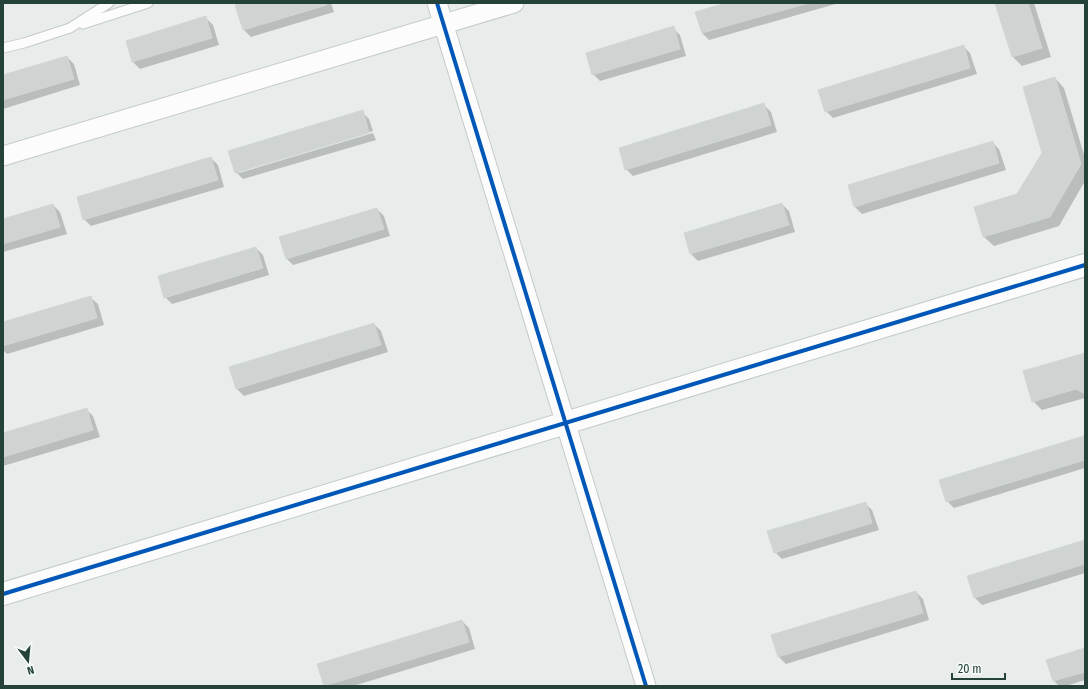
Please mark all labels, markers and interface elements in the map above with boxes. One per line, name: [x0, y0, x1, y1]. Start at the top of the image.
north arrow: [8, 641, 48, 681]
scale bar: [952, 655, 1005, 681]
text: 20 m: [958, 662, 982, 676]
text: N: [26, 663, 36, 677]

